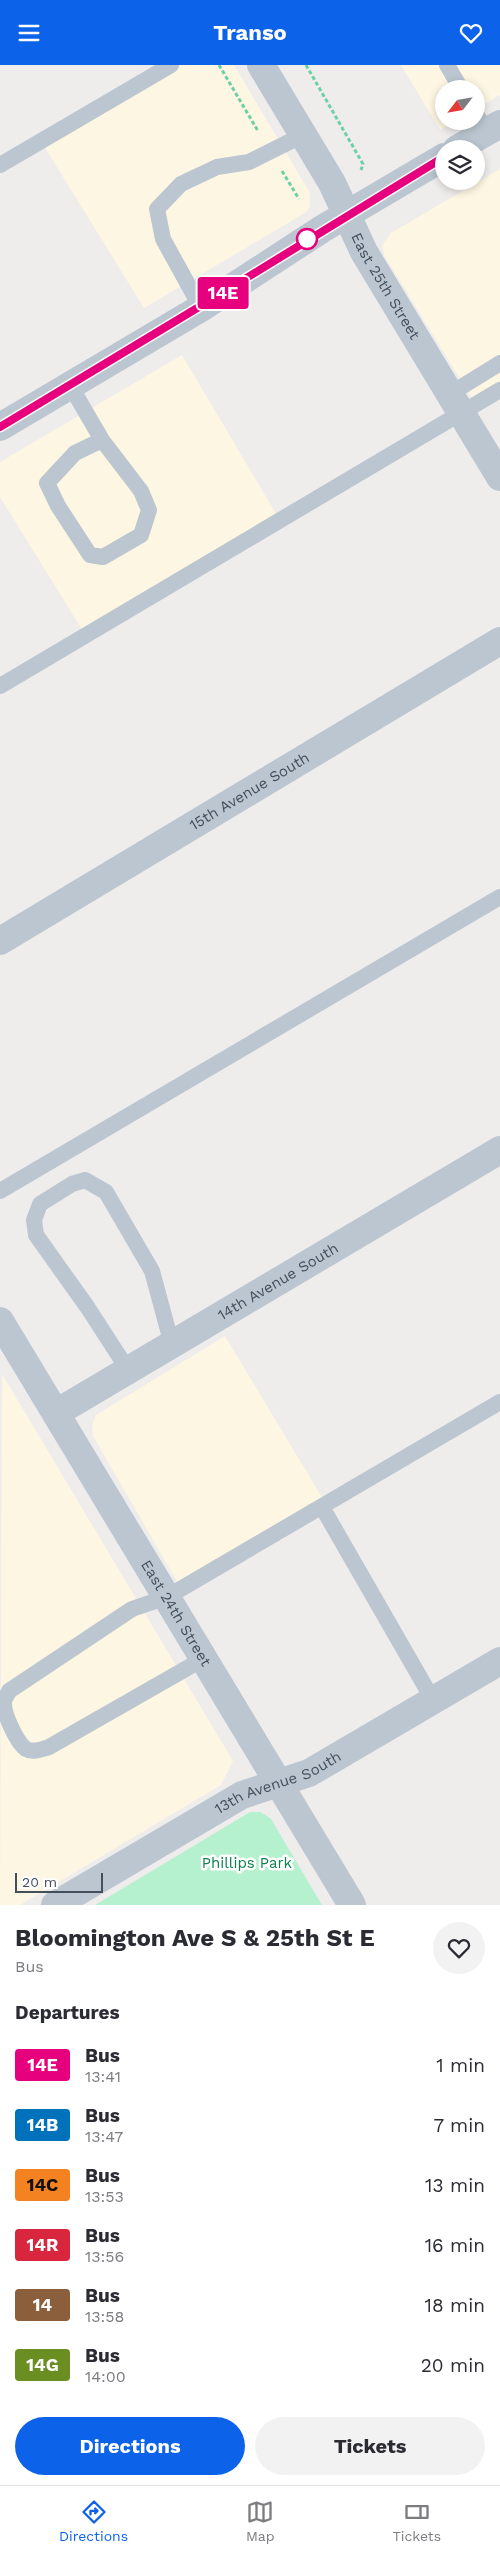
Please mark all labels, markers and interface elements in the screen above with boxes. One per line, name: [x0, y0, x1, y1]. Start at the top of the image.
icon: menu: [15, 19, 43, 47]
icon: heart: [457, 19, 485, 47]
text: Transo: [213, 20, 287, 45]
north arrow: [435, 80, 485, 130]
map controls: [435, 80, 485, 190]
button: layers: [435, 140, 485, 190]
unlabelled marker: [296, 228, 318, 250]
street label: East 25th Street: [347, 230, 424, 343]
line badge: 14E: [194, 277, 252, 309]
text: 14E: [208, 282, 238, 303]
street label: 15th Avenue South: [186, 748, 313, 834]
street label: 14th Avenue South: [215, 1239, 341, 1324]
street label: East 24th Street: [137, 1557, 215, 1670]
street label: 13th Avenue South: [211, 1747, 344, 1818]
park label: Phillips Park: [202, 1854, 293, 1872]
scale bar: [15, 1870, 102, 1893]
text: 20 m: [22, 1874, 57, 1890]
button: heart: [433, 1922, 485, 1974]
text: Bloomington Ave S & 25th St E: [15, 1924, 375, 1952]
text: Bus: [15, 1957, 44, 1976]
text: Departures: [15, 2001, 120, 2024]
text: Bus: [85, 2044, 120, 2067]
text: 14E: [27, 2054, 58, 2075]
text: 1 min: [436, 2054, 485, 2077]
text: 13:41: [85, 2067, 121, 2086]
text: Bus: [85, 2104, 120, 2127]
text: 14B: [27, 2114, 58, 2135]
text: 7 min: [434, 2114, 485, 2137]
text: 13:47: [85, 2127, 123, 2146]
text: Bus: [85, 2164, 120, 2187]
text: 14C: [27, 2174, 58, 2195]
text: 13 min: [425, 2174, 485, 2197]
text: 13:53: [85, 2187, 124, 2206]
text: Bus: [85, 2224, 120, 2247]
text: 14R: [27, 2234, 58, 2255]
text: 16 min: [425, 2234, 485, 2257]
text: 13:56: [85, 2247, 124, 2266]
text: Bus: [85, 2284, 120, 2307]
text: 14: [33, 2294, 52, 2315]
text: 18 min: [424, 2294, 485, 2317]
text: 13:58: [85, 2307, 124, 2326]
text: Bus: [85, 2344, 120, 2367]
text: 14G: [26, 2354, 59, 2375]
text: 20 min: [421, 2354, 485, 2377]
text: 14:00: [85, 2367, 126, 2386]
button: Directions: [15, 2417, 245, 2475]
button: Tickets: [255, 2417, 485, 2475]
tab: Directions: [59, 2498, 128, 2544]
tab: Map: [246, 2498, 275, 2544]
tab: Tickets: [392, 2498, 441, 2544]

